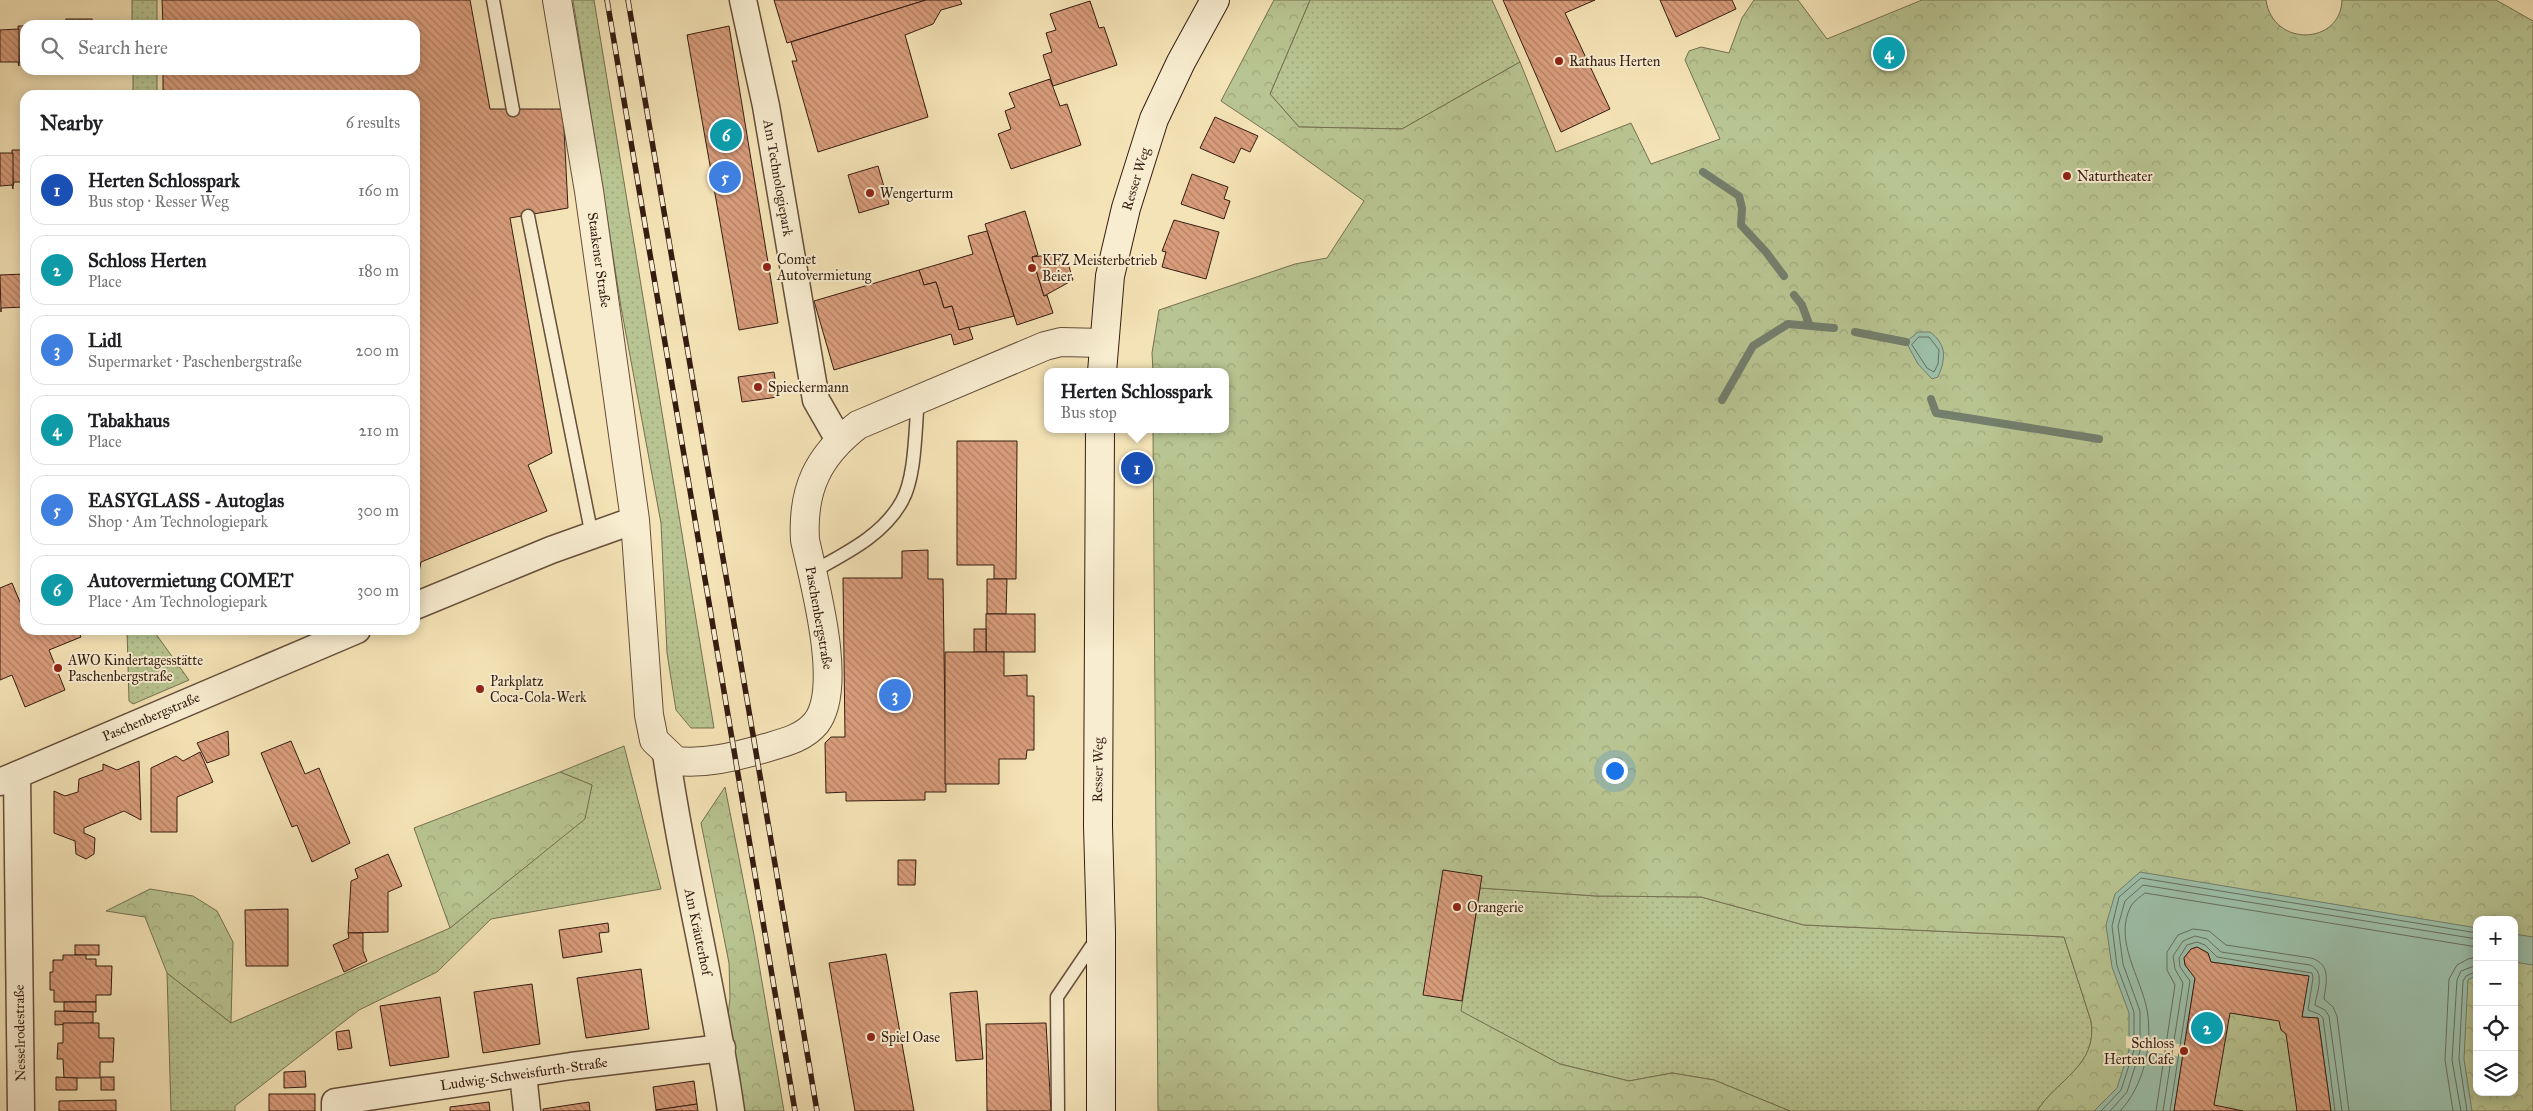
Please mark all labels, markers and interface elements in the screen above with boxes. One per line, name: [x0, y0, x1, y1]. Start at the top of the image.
search box: [20, 20, 420, 75]
icon: search: [38, 34, 66, 62]
pin: 4: [1873, 34, 1905, 72]
text: Search here: [78, 36, 168, 59]
place label: Rathaus Herten: [1569, 53, 1661, 70]
marker: Rathaus Herten: [1553, 55, 1565, 67]
text: Nearby: [40, 110, 103, 136]
text: 6 results: [346, 113, 400, 132]
pin: 6: [710, 116, 742, 154]
street label: Am Technologiepark: [759, 117, 797, 238]
street label: Resser Weg: [1118, 145, 1154, 213]
pin: 5: [709, 158, 741, 196]
place label: Naturtheater: [2077, 168, 2153, 185]
text: Herten Schlosspark: [88, 169, 240, 192]
marker: Naturtheater: [2061, 170, 2073, 182]
text: 1: [54, 181, 60, 200]
text: 160 m: [358, 181, 399, 200]
place label: Wengerturm: [880, 185, 953, 202]
marker: Wengerturm: [864, 187, 876, 199]
text: Bus stop · Resser Weg: [88, 192, 229, 211]
street label: Staakener Straße: [584, 211, 614, 309]
text: Schloss Herten: [88, 249, 206, 272]
place label: Comet Autovermietung: [776, 251, 872, 284]
place label: KFZ Meisterbetrieb Beier: [1042, 252, 1157, 285]
text: 2: [53, 261, 61, 280]
text: 180 m: [358, 261, 399, 280]
marker: Comet Autovermietung: [761, 261, 773, 273]
marker: KFZ Meisterbetrieb Beier: [1026, 262, 1038, 274]
text: Place: [88, 272, 122, 291]
text: Lidl: [88, 329, 122, 352]
text: 3: [54, 341, 60, 360]
text: 200 m: [356, 341, 399, 360]
text: Supermarket · Paschenbergstraße: [88, 352, 302, 371]
popup: [1044, 368, 1229, 433]
place label: Spieckermann: [768, 379, 849, 396]
text: Herten Schlosspark: [1061, 380, 1212, 403]
marker: Spieckermann: [752, 381, 764, 393]
text: Bus stop: [1061, 403, 1117, 422]
text: Tabakhaus: [88, 409, 170, 432]
text: 4: [53, 421, 61, 440]
text: 210 m: [359, 421, 399, 440]
text: Place: [88, 432, 122, 451]
pin: 1: [1121, 449, 1153, 487]
text: EASYGLASS - Autoglas: [88, 489, 284, 512]
text: 5: [53, 501, 61, 520]
text: 300 m: [357, 501, 399, 520]
text: Shop · Am Technologiepark: [88, 512, 268, 531]
street label: Paschenbergstraße: [802, 565, 836, 671]
text: Autovermietung COMET: [88, 569, 293, 592]
text: 6: [53, 581, 61, 600]
text: 300 m: [357, 581, 399, 600]
text: Place · Am Technologiepark: [88, 592, 267, 611]
place label: AWO Kindertagesstätte Paschenbergstraße: [67, 652, 203, 685]
marker: AWO Kindertagesstätte Paschenbergstraße: [52, 662, 64, 674]
place label: Parkplatz Coca-Cola-Werk: [490, 673, 587, 706]
pin: 3: [879, 676, 911, 714]
marker: Parkplatz Coca-Cola-Werk: [474, 683, 486, 695]
street label: Paschenbergstraße: [100, 689, 203, 745]
street label: Resser Weg: [1089, 737, 1107, 803]
your location: [1602, 758, 1628, 784]
street label: Am Kräuterhof: [680, 886, 716, 979]
place label: Orangerie: [1467, 899, 1524, 916]
marker: Orangerie: [1451, 901, 1463, 913]
map controls: [2473, 916, 2518, 1096]
button: +: [2473, 916, 2518, 961]
button: −: [2473, 961, 2518, 1006]
street label: Nesselrodestraße: [11, 984, 29, 1082]
button: locate: [2473, 1006, 2518, 1051]
pin: 2: [2191, 1009, 2223, 1047]
place label: Spiel Oase: [881, 1029, 940, 1046]
marker: Spiel Oase: [865, 1031, 877, 1043]
place label: Schloss Herten Cafe: [2104, 1035, 2174, 1068]
marker: Schloss Herten Cafe: [2178, 1045, 2190, 1057]
button: layers: [2473, 1051, 2518, 1096]
street label: Ludwig-Schweisfurth-Straße: [439, 1054, 609, 1094]

